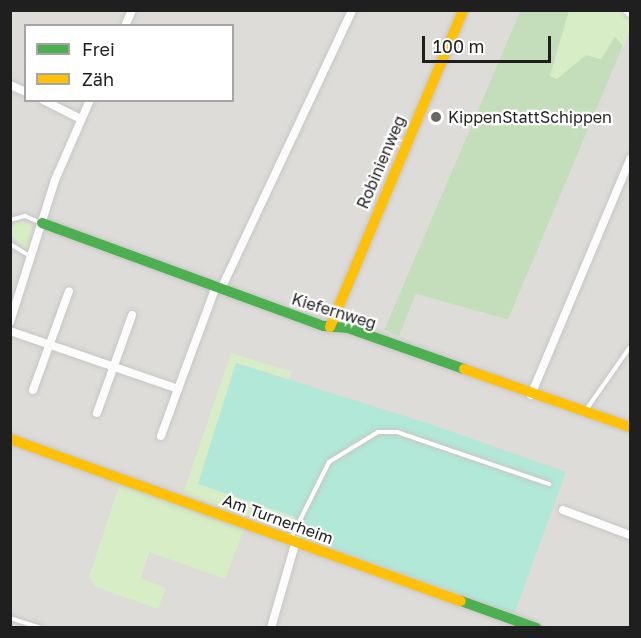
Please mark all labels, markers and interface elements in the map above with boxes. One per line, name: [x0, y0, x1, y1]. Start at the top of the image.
legend: [24, 24, 234, 102]
scale bar: [425, 24, 554, 62]
text: 100 m: [433, 35, 484, 57]
text: Frei: [82, 38, 115, 60]
text: Zäh: [82, 68, 114, 90]
place label: KippenStattSchippen: [448, 107, 612, 127]
marker: KippenStattSchippen: [429, 110, 443, 124]
street label: Robinienweg: [353, 112, 409, 212]
street label: Kiefernweg: [289, 289, 379, 333]
street label: Am Turnerheim: [220, 490, 336, 548]

